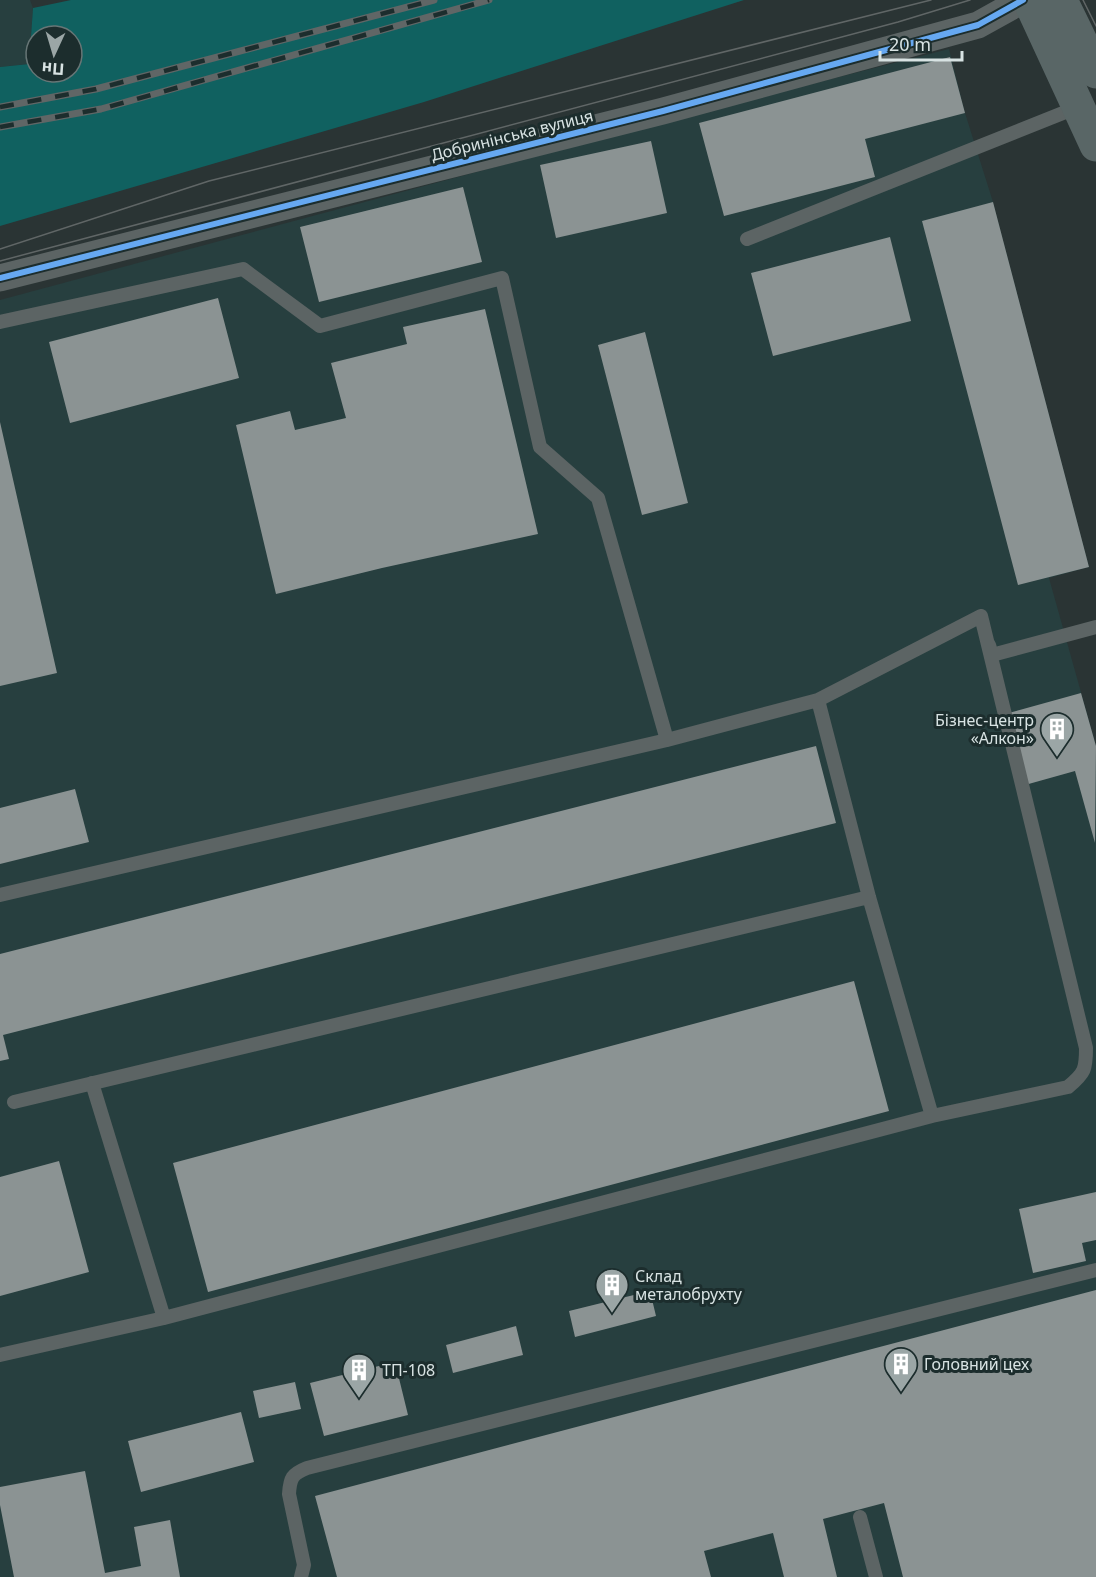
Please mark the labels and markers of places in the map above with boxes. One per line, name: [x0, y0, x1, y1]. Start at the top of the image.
place label: Бізнес-центр «Алкон»: [935, 709, 1034, 749]
building icon: Бізнес-центр «Алкон»: [1039, 711, 1075, 758]
place label: Склад металобрухту: [635, 1265, 743, 1305]
building icon: Склад металобрухту: [594, 1267, 630, 1314]
building icon: Головний цех: [883, 1346, 919, 1393]
building icon: ТП-108: [341, 1352, 377, 1399]
place label: Головний цех: [924, 1353, 1030, 1375]
place label: ТП-108: [382, 1359, 435, 1381]

